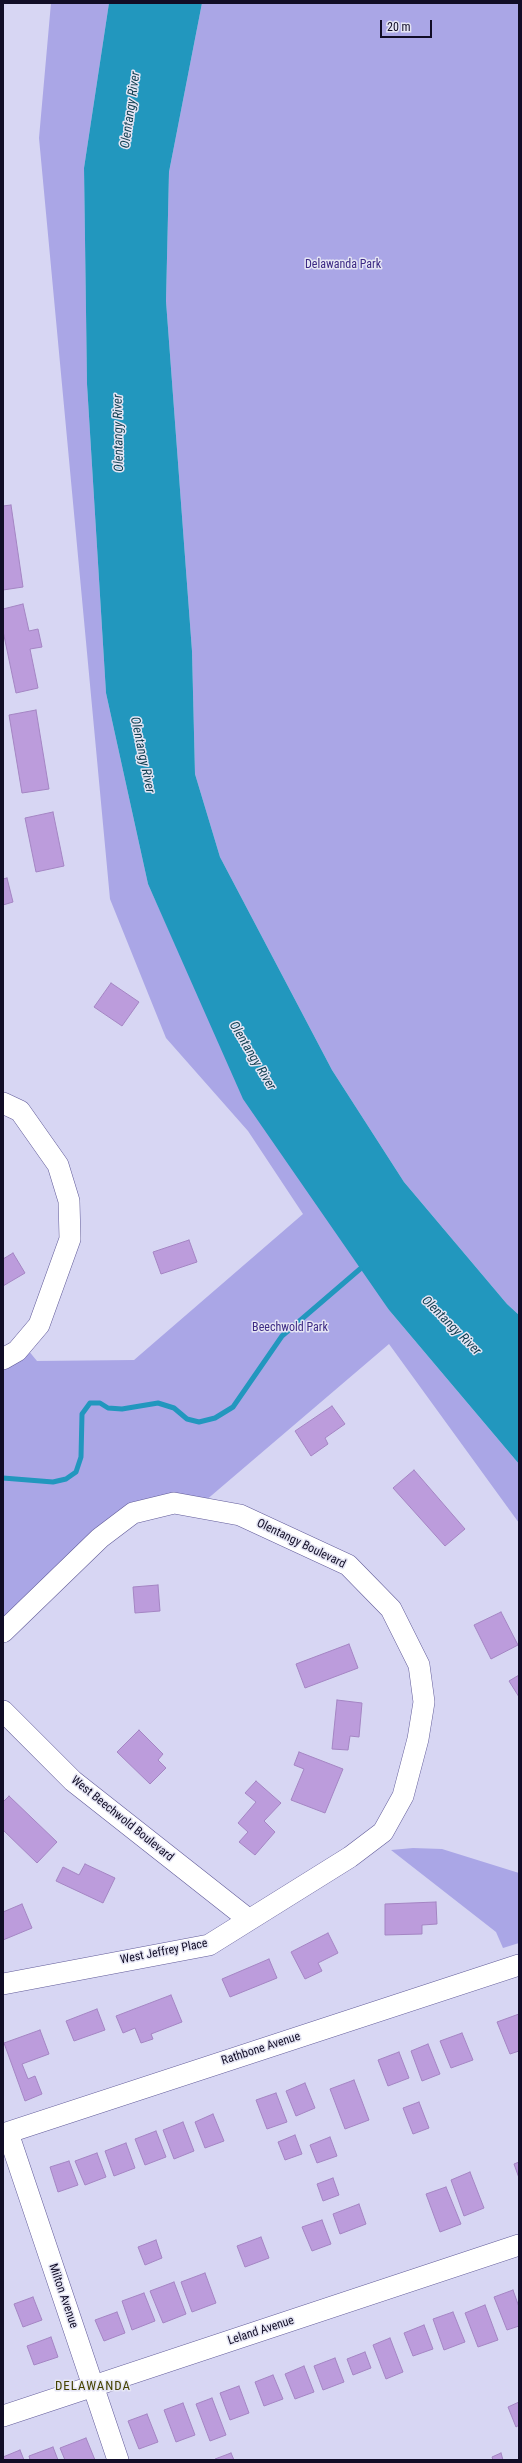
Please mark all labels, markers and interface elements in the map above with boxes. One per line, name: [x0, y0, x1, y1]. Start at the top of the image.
scale bar: [382, 12, 434, 38]
text: 20 m: [387, 20, 411, 34]
water label: Olentangy River: [118, 71, 144, 149]
park label: Delawanda Park: [305, 258, 381, 272]
water label: Olentangy River: [111, 394, 127, 472]
water label: Olentangy River: [126, 716, 158, 794]
water label: Olentangy River: [225, 1019, 279, 1093]
water label: Olentangy River: [418, 1293, 484, 1359]
park label: Beechwold Park: [252, 1321, 328, 1335]
street label: Olentangy Boulevard: [254, 1516, 348, 1572]
street label: West Beechwold Boulevard: [68, 1773, 176, 1865]
street label: West Jeffrey Place: [119, 1936, 209, 1968]
street label: Rathbone Avenue: [220, 2029, 302, 2069]
street label: Milton Avenue: [45, 2262, 81, 2330]
street label: Leland Avenue: [226, 2314, 296, 2348]
district label: DELAWANDA: [55, 2379, 131, 2395]

